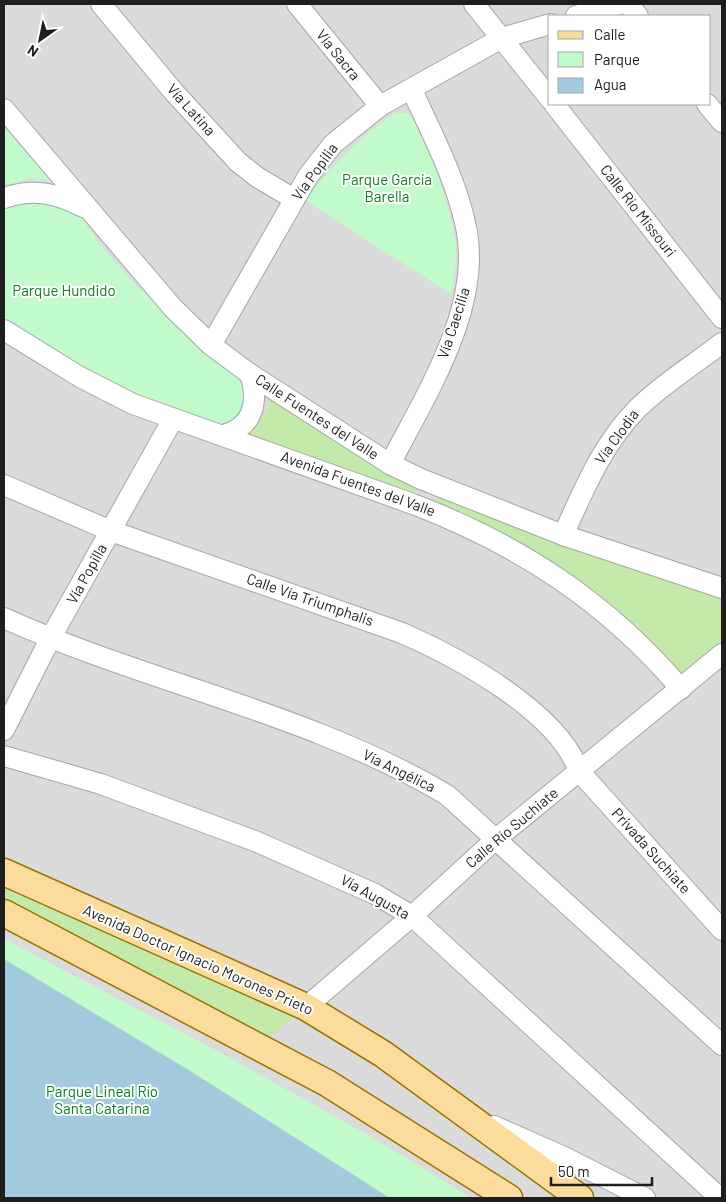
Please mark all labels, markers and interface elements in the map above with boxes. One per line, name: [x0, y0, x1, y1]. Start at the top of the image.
north arrow: [15, 15, 65, 65]
legend: [548, 15, 711, 105]
street label: Vía Sacra: [313, 25, 365, 83]
text: Calle: [594, 25, 626, 43]
text: N: [24, 42, 41, 61]
text: Parque: [594, 50, 640, 68]
text: Agua: [594, 75, 627, 93]
street label: Vía Latina: [164, 80, 220, 139]
street label: Vía Popilia: [287, 139, 341, 204]
street label: Calle Río Missouri: [597, 161, 680, 260]
park label: Parque García Barella: [342, 170, 432, 205]
park label: Parque Hundido: [12, 281, 116, 299]
street label: Vía Caecilia: [433, 285, 473, 361]
street label: Calle Fuentes del Valle: [252, 370, 383, 463]
street label: Vía Clodia: [590, 406, 642, 467]
street label: Avenida Fuentes del Valle: [279, 447, 438, 519]
street label: Vía Popilla: [62, 540, 110, 607]
street label: Calle Vía Triumphalis: [244, 569, 376, 629]
street label: Vía Angélica: [360, 745, 439, 795]
street label: Calle Río Suchiate: [461, 783, 561, 871]
street label: Privada Suchiate: [609, 804, 695, 897]
street label: Vía Augusta: [338, 870, 413, 922]
street label: Avenida Doctor Ignacio Morones Prieto: [81, 900, 316, 1018]
park label: Parque Lineal Río Santa Catarina: [46, 1082, 158, 1117]
scale bar: [551, 1154, 652, 1186]
text: 50 m: [558, 1162, 590, 1180]

